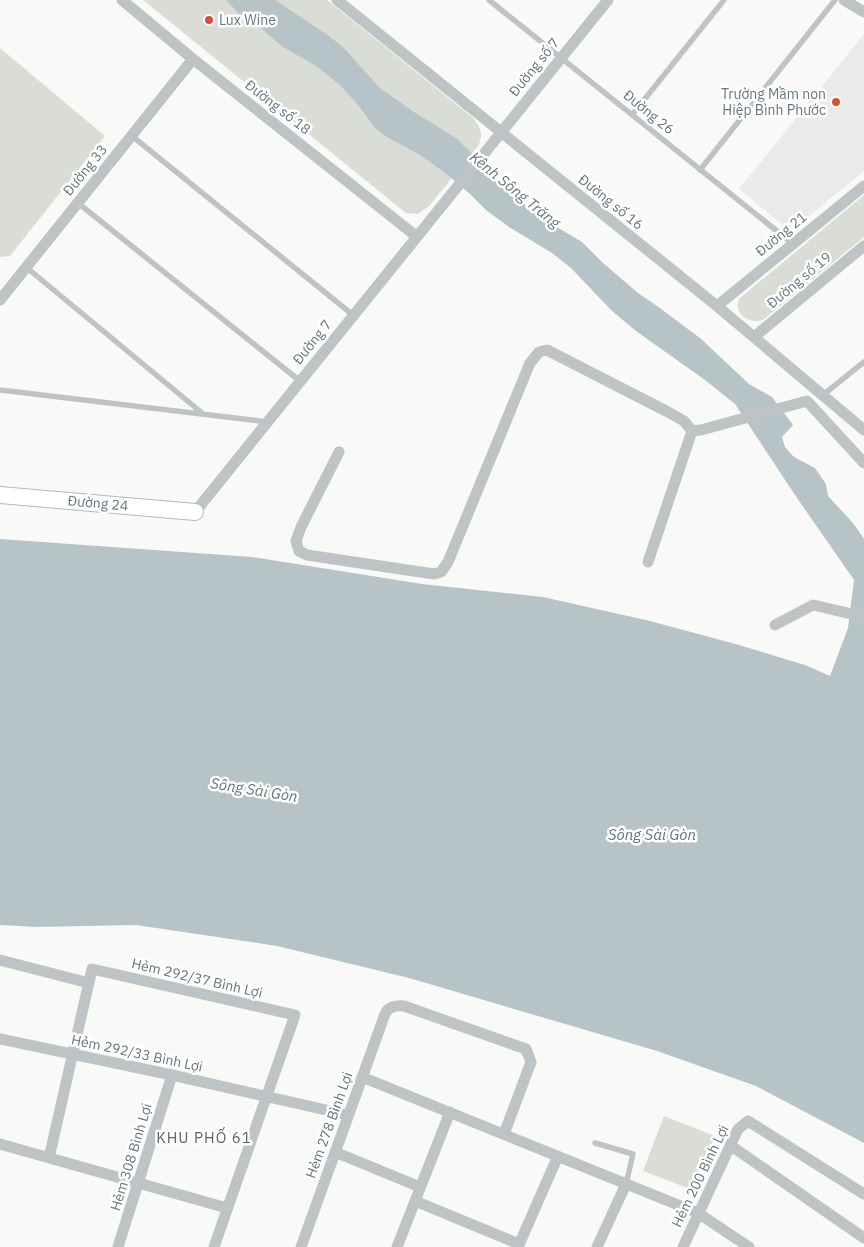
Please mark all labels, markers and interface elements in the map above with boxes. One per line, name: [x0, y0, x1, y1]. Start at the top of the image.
place label: Lux Wine: [219, 11, 276, 29]
marker: Lux Wine: [203, 14, 215, 26]
street label: Đường số 7: [505, 34, 563, 100]
street label: Đường số 18: [241, 76, 315, 138]
place label: Trường Mầm non Hiệp Bình Phước: [721, 85, 826, 119]
street label: Đường 26: [620, 86, 678, 138]
marker: Trường Mầm non Hiệp Bình Phước: [830, 96, 842, 108]
street label: Đường 33: [59, 141, 111, 199]
water label: Kênh Sông Trăng: [466, 147, 566, 233]
street label: Đường số 16: [575, 170, 647, 234]
street label: Đường 21: [752, 208, 810, 260]
street label: Đường số 19: [763, 248, 835, 312]
street label: Đường 7: [289, 316, 335, 368]
street label: Đường 24: [67, 491, 129, 515]
water label: Sông Sài Gòn: [209, 773, 299, 806]
water label: Sông Sài Gòn: [608, 825, 696, 844]
street label: Hẻm 292/37 Bình Lợi: [130, 954, 264, 1002]
street label: Hẻm 292/33 Bình Lợi: [70, 1030, 204, 1076]
street label: Hẻm 278 Bình Lợi: [301, 1069, 357, 1181]
street label: Hẻm 308 Bình Lợi: [106, 1101, 156, 1213]
street label: Hẻm 200 Bình Lợi: [667, 1122, 733, 1230]
district label: KHU PHỐ 61: [156, 1126, 252, 1147]

